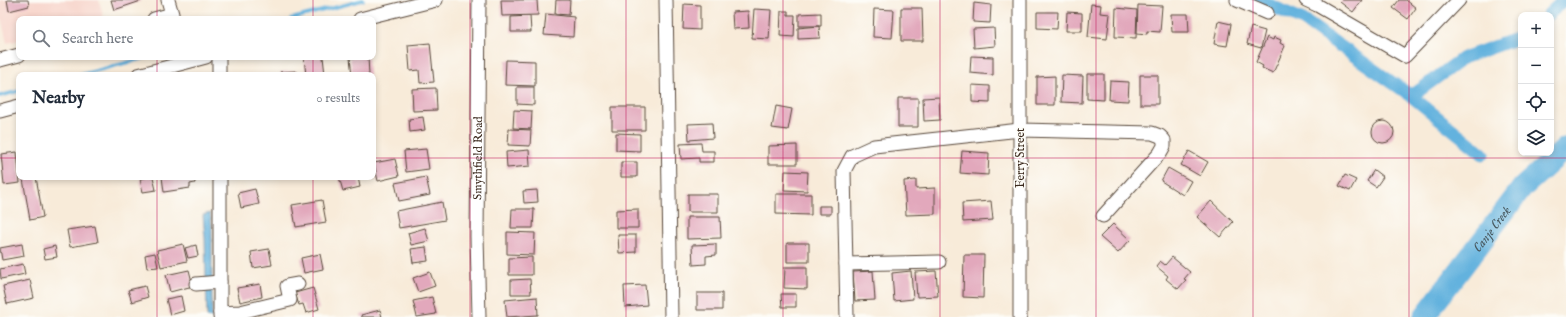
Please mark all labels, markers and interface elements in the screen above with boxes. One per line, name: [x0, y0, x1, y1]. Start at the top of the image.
map controls: [1518, 12, 1554, 156]
button: +: [1518, 12, 1554, 48]
search box: [16, 16, 376, 60]
icon: search: [30, 27, 52, 49]
text: Search here: [62, 29, 133, 48]
button: −: [1518, 48, 1554, 84]
button: locate: [1518, 84, 1554, 120]
text: Nearby: [32, 88, 85, 109]
text: 0 results: [316, 90, 360, 107]
street label: Smythfield Road: [470, 116, 486, 200]
button: layers: [1518, 120, 1554, 156]
street label: Ferry Street: [1013, 128, 1028, 188]
water label: Canje Creek: [1470, 203, 1516, 256]

